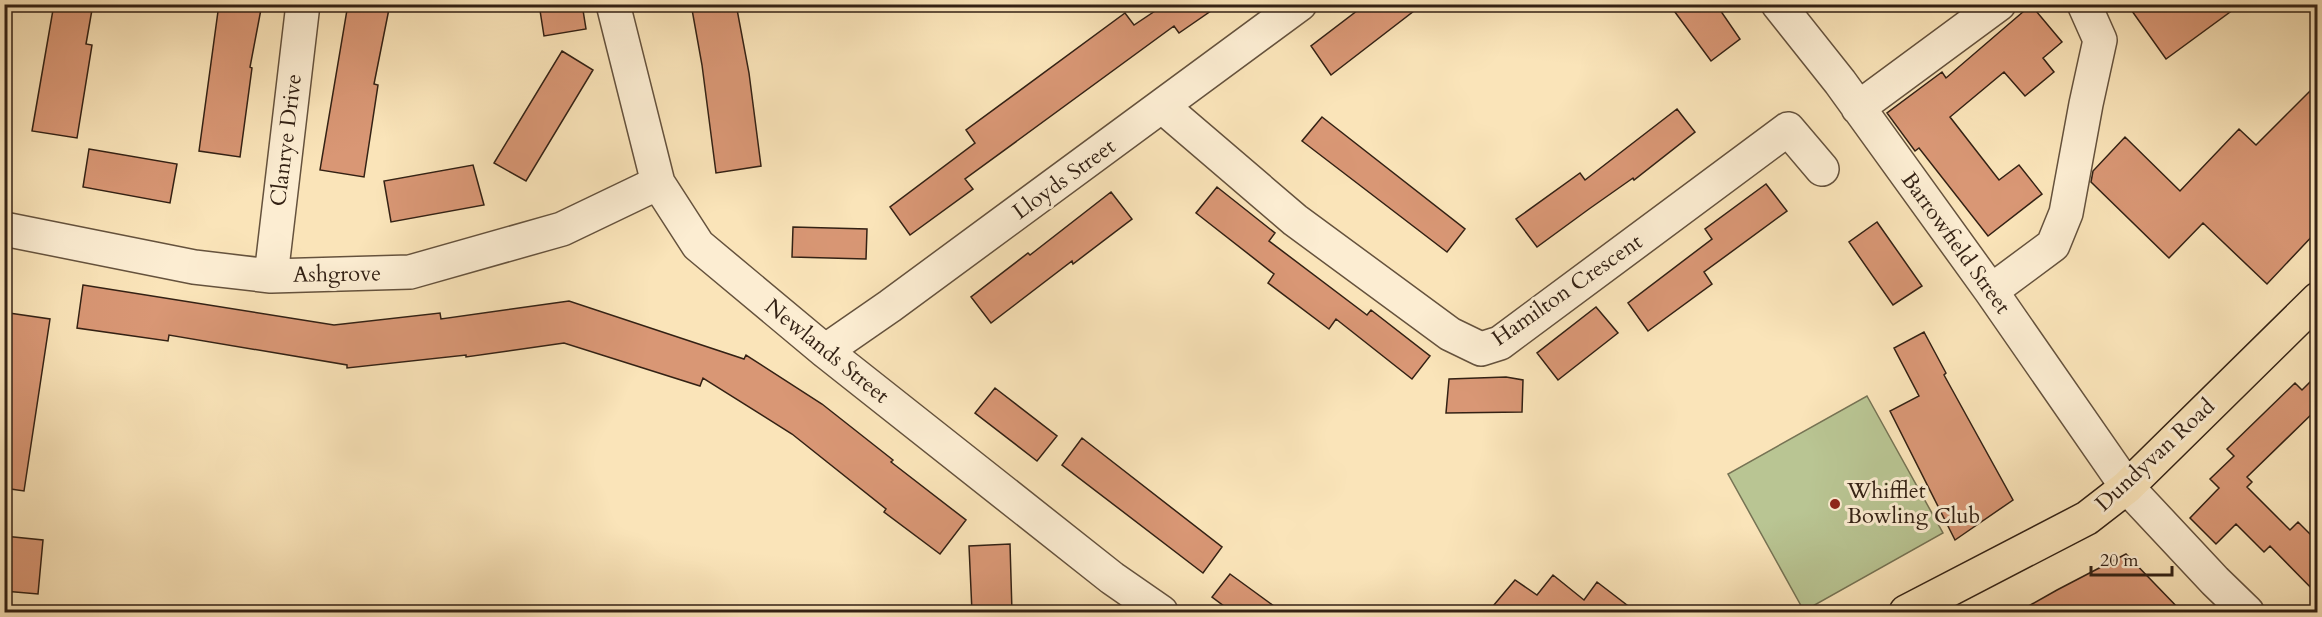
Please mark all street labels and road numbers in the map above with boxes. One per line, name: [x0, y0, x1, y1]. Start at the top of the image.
street label: Clanrye Drive: [263, 72, 309, 208]
street label: Lloyds Street: [1007, 131, 1122, 226]
street label: Barrowfield Street: [1894, 166, 2018, 320]
street label: Hamilton Crescent: [1486, 227, 1648, 353]
street label: Ashgrove: [293, 258, 381, 290]
street label: Newlands Street: [759, 292, 896, 410]
street label: Dundyvan Road: [2089, 392, 2221, 518]

